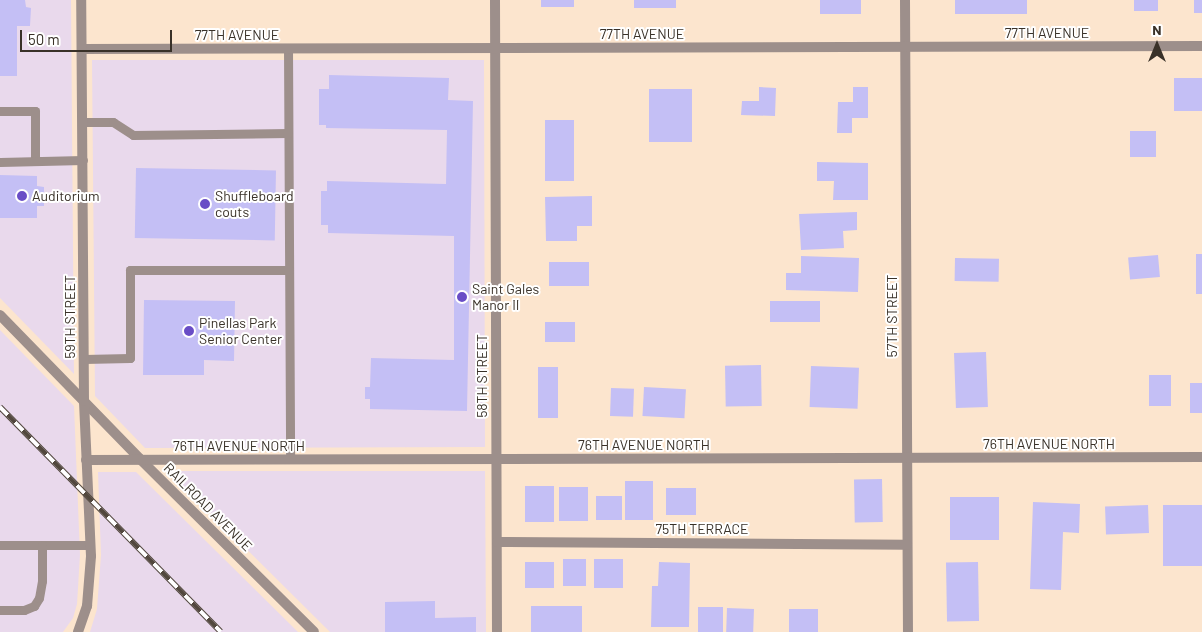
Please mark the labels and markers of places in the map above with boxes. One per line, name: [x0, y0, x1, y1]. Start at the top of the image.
place label: Auditorium: [32, 188, 99, 204]
place label: Shuffleboard couts: [215, 188, 294, 220]
marker: Auditorium: [16, 190, 28, 202]
marker: Shuffleboard couts: [199, 198, 211, 210]
place label: Saint Gales Manor II: [472, 281, 539, 314]
marker: Saint Gales Manor II: [456, 291, 468, 303]
place label: Pinellas Park Senior Center: [199, 315, 282, 348]
marker: Pinellas Park Senior Center: [183, 325, 195, 337]

